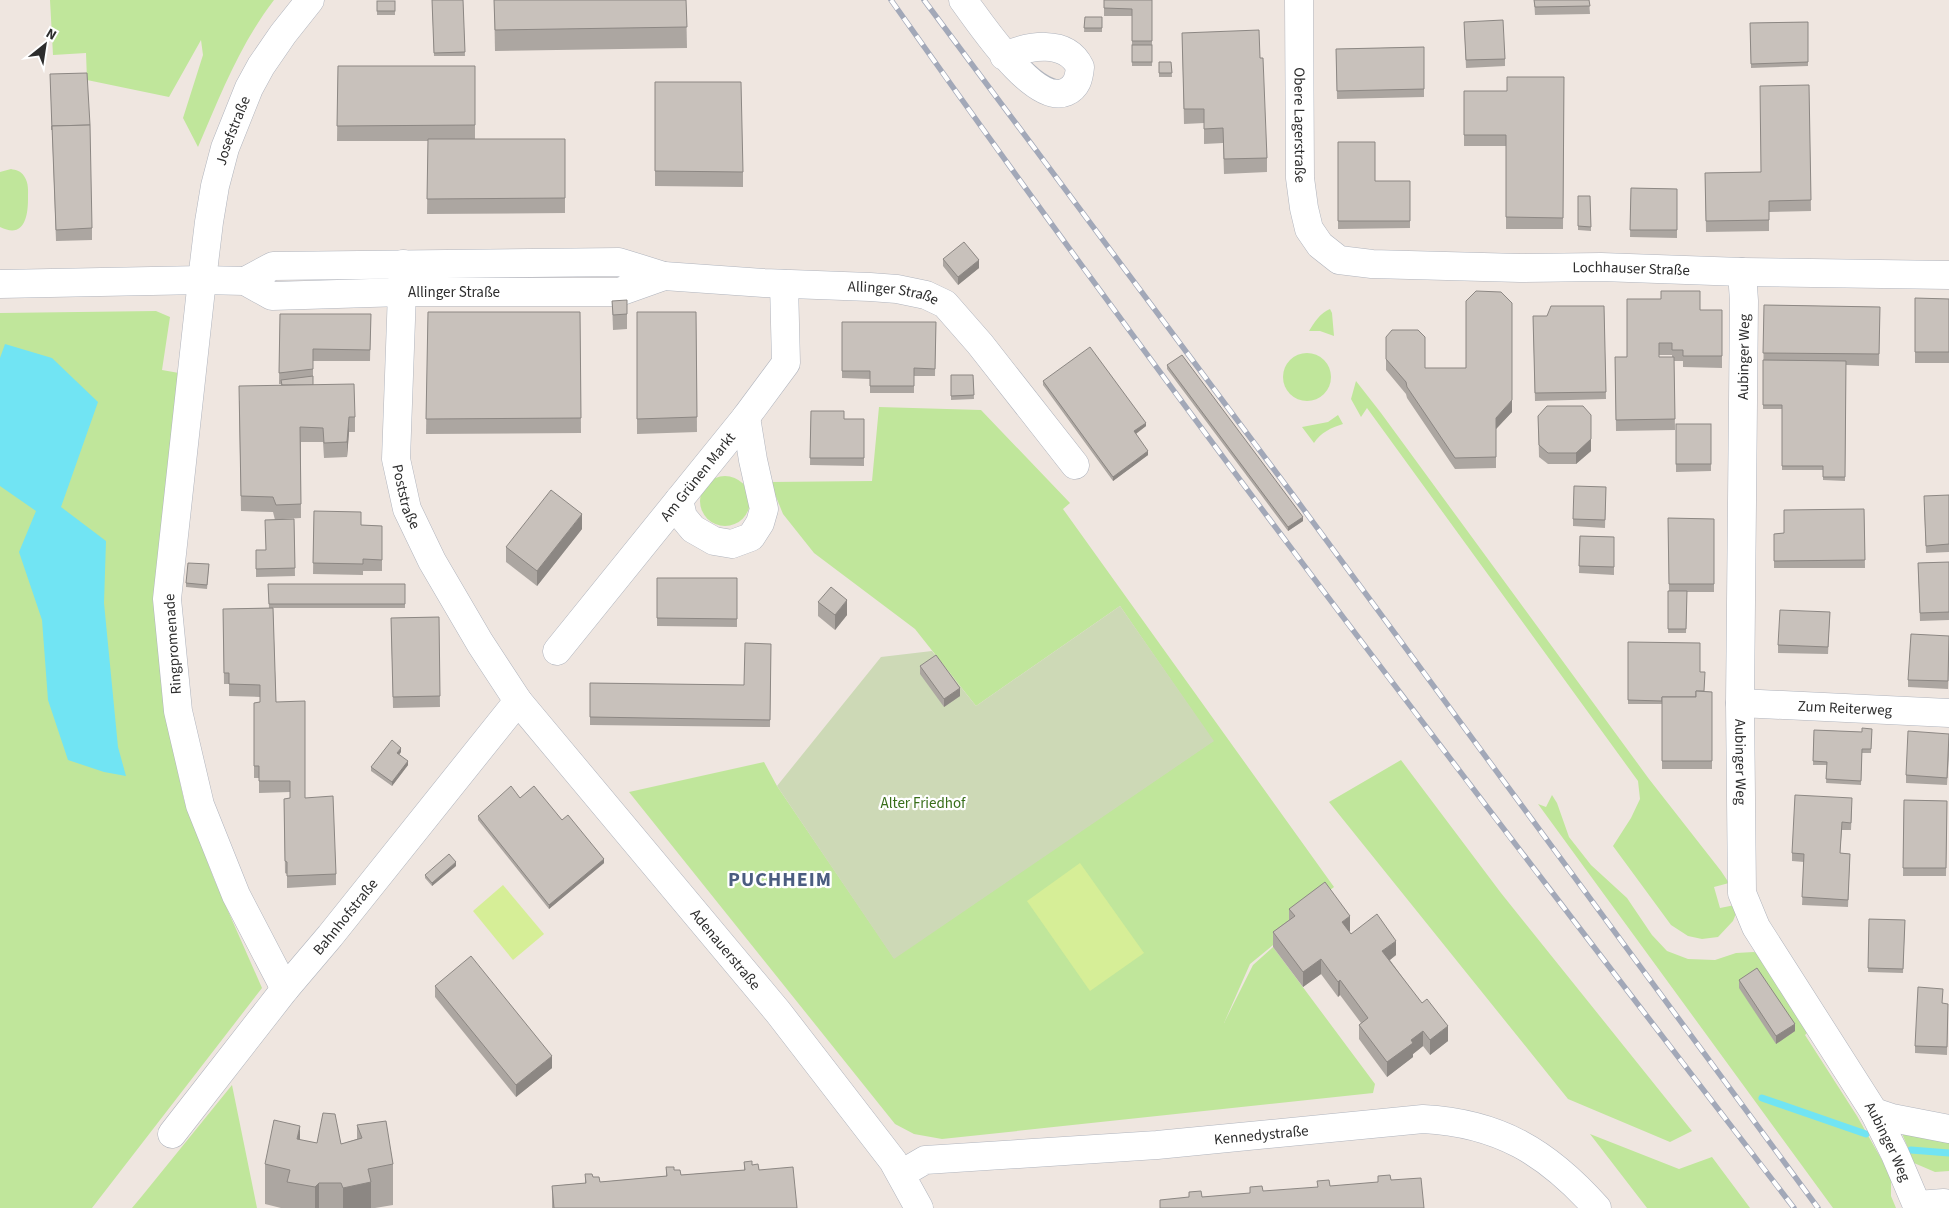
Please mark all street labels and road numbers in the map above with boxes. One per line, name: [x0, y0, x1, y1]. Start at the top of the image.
street label: Obere Lagerstraße: [1289, 67, 1311, 184]
street label: Josefstraße: [210, 93, 255, 168]
street label: Lochhauser Straße: [1572, 256, 1690, 281]
street label: Allinger Straße: [847, 276, 942, 310]
street label: Allinger Straße: [408, 282, 500, 303]
street label: Aubinger Weg: [1733, 313, 1755, 400]
street label: Am Grünen Markt: [655, 428, 740, 526]
street label: Poststraße: [387, 462, 426, 533]
street label: Ringpromenade: [159, 593, 187, 695]
street label: Zum Reiterweg: [1797, 695, 1893, 721]
street label: Aubinger Weg: [1730, 719, 1752, 806]
street label: Bahnhofstraße: [308, 874, 383, 959]
street label: Adenauerstraße: [685, 904, 766, 994]
street label: Aubinger Weg: [1860, 1098, 1916, 1185]
street label: Kennedystraße: [1213, 1120, 1309, 1150]

